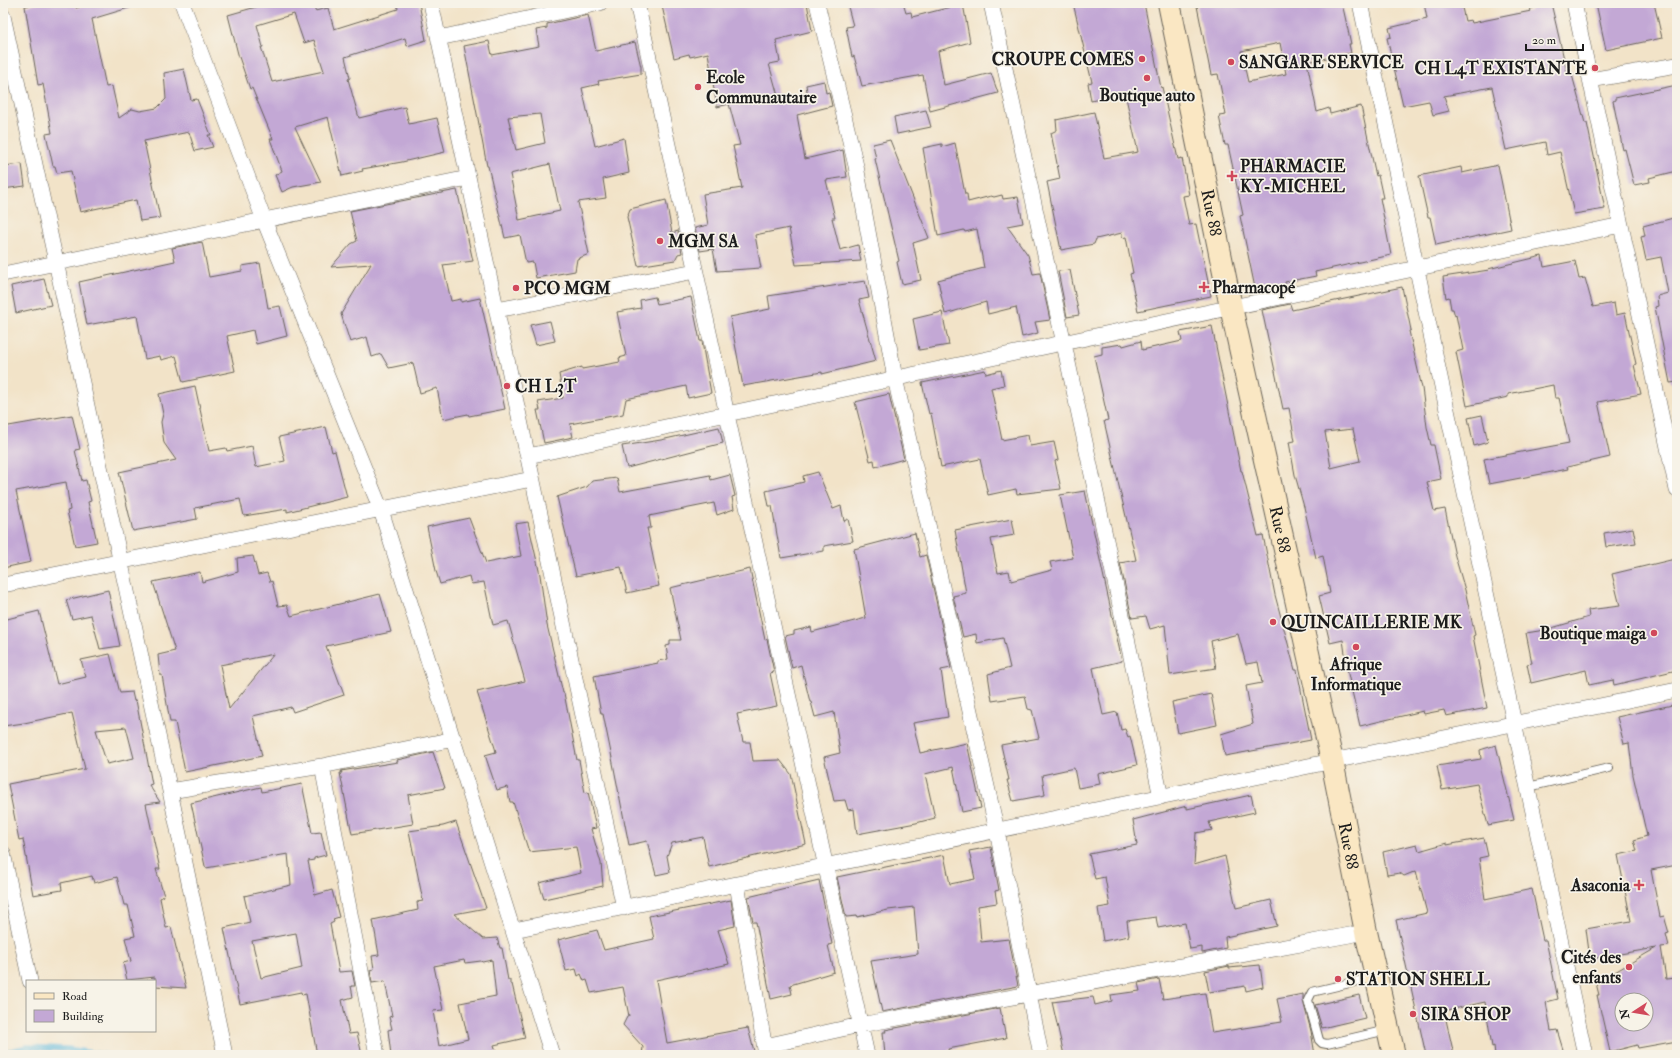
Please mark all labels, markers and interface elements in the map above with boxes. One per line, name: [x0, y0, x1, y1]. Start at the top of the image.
scale bar: [1526, 26, 1583, 52]
text: 20 m: [1532, 33, 1557, 48]
place label: CROUPE COMES: [992, 49, 1134, 70]
place label: SANGARE SERVICE: [1239, 52, 1405, 73]
marker: CROUPE COMES: [1137, 54, 1147, 64]
marker: SANGARE SERVICE: [1226, 57, 1236, 67]
place label: CH L4T EXISTANTE: [1415, 58, 1588, 79]
marker: CH L4T EXISTANTE: [1590, 63, 1600, 73]
place label: Ecole Communautaire: [706, 67, 817, 108]
marker: Boutique auto: [1142, 73, 1152, 83]
marker: Ecole Communautaire: [693, 82, 703, 92]
place label: Boutique auto: [1099, 85, 1195, 107]
place label: PHARMACIE KY-MICHEL: [1240, 156, 1346, 197]
marker: PHARMACIE KY-MICHEL: [1227, 171, 1237, 181]
street label: Rue 88: [1196, 187, 1226, 238]
place label: MGM SA: [667, 231, 739, 252]
marker: MGM SA: [655, 236, 665, 246]
place label: Pharmacopé: [1212, 277, 1296, 299]
place label: PCO MGM: [524, 278, 611, 299]
marker: Pharmacopé: [1199, 282, 1209, 292]
marker: PCO MGM: [511, 283, 521, 293]
place label: CH L3T: [515, 376, 577, 397]
marker: CH L3T: [502, 381, 512, 391]
street label: Rue 88: [1265, 504, 1295, 555]
place label: QUINCAILLERIE MK: [1281, 612, 1463, 633]
marker: QUINCAILLERIE MK: [1268, 617, 1278, 627]
place label: Boutique maiga: [1540, 623, 1647, 645]
marker: Boutique maiga: [1649, 628, 1659, 638]
marker: Afrique Informatique: [1351, 642, 1361, 652]
place label: Afrique Informatique: [1311, 654, 1402, 696]
street label: Rue 88: [1333, 821, 1363, 871]
place label: Asaconia: [1570, 875, 1631, 896]
marker: Asaconia: [1633, 879, 1645, 891]
place label: Cités des enfants: [1561, 947, 1621, 988]
marker: Cités des enfants: [1624, 962, 1634, 972]
place label: STATION SHELL: [1346, 969, 1490, 990]
marker: STATION SHELL: [1333, 974, 1343, 984]
legend: [26, 980, 156, 1032]
text: Road: [62, 989, 87, 1004]
north arrow: [1614, 992, 1654, 1032]
place label: SIRA SHOP: [1421, 1004, 1511, 1025]
text: N: [1617, 1007, 1632, 1021]
text: Building: [62, 1009, 105, 1024]
marker: SIRA SHOP: [1408, 1009, 1418, 1019]

